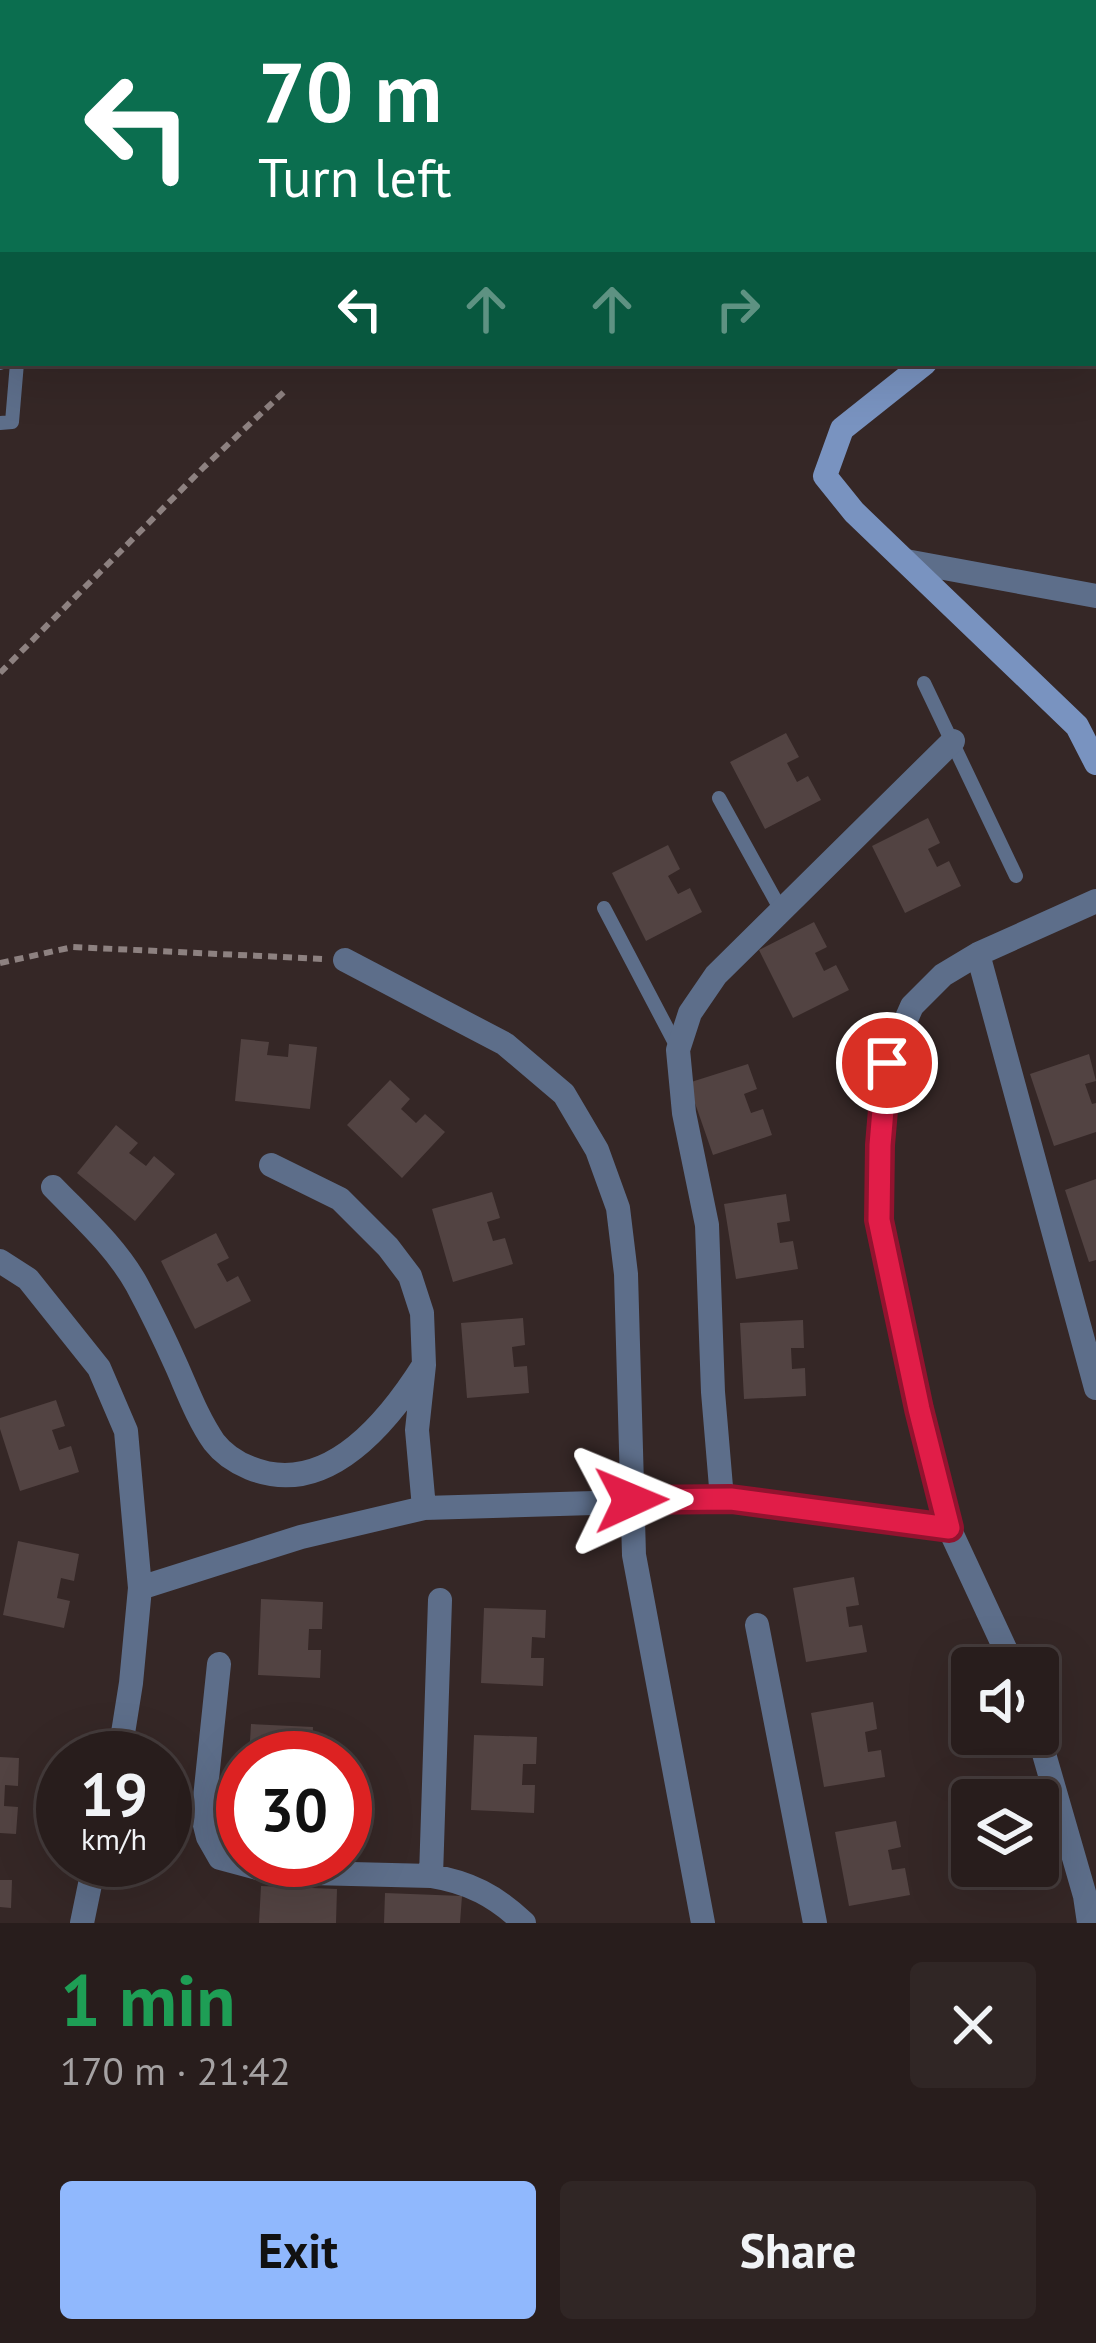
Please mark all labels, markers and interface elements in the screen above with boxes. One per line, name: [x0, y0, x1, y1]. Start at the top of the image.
text: 70 m: [258, 36, 442, 145]
icon: left: [60, 48, 216, 204]
text: Turn left: [258, 142, 452, 212]
icon: left: [327, 276, 393, 342]
icon: ahead: [453, 276, 519, 342]
icon: ahead: [579, 276, 645, 342]
icon: right: [705, 276, 771, 342]
pin: [836, 1012, 938, 1114]
icon: arrive: [854, 1030, 920, 1096]
position arrow: [568, 1437, 694, 1563]
map controls: [951, 1647, 1059, 1887]
button: sound: [951, 1647, 1059, 1755]
speed limit sign: 30: [216, 1731, 372, 1887]
text: 19: [80, 1755, 148, 1833]
button: layers: [951, 1779, 1059, 1887]
text: km/h: [81, 1819, 147, 1858]
text: 1 min: [60, 1953, 236, 2046]
button: close: [910, 1962, 1036, 2088]
text: 170 m · 21:42: [60, 2045, 291, 2096]
button: Exit: [60, 2181, 536, 2319]
button: Share: [560, 2181, 1036, 2319]

